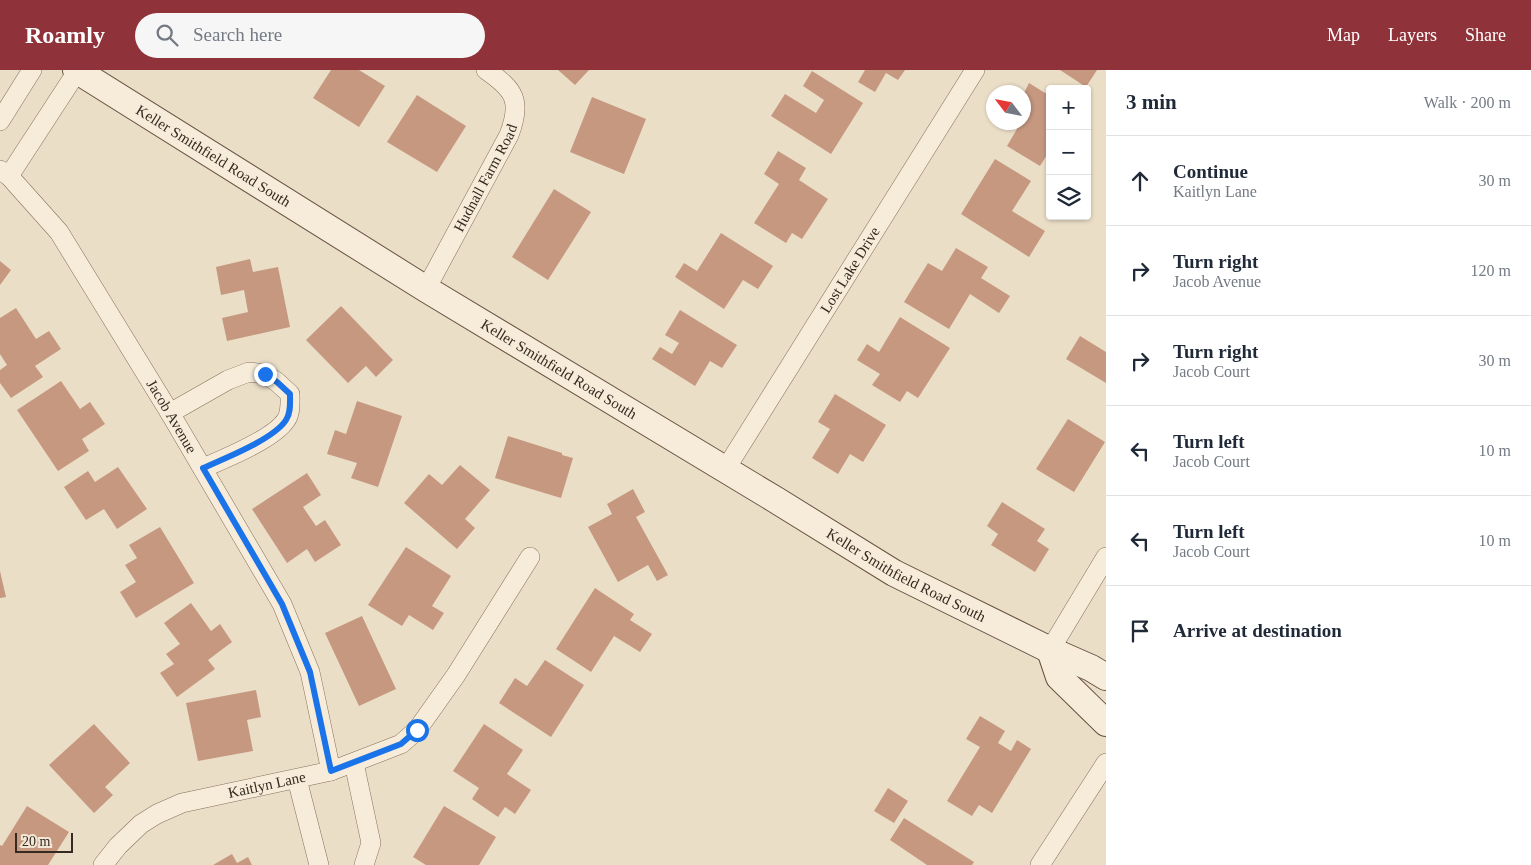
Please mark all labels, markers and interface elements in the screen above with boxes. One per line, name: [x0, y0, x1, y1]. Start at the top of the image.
search box: [135, 13, 485, 58]
icon: search: [153, 21, 181, 49]
text: Roamly: [25, 22, 105, 48]
text: Search here: [193, 24, 282, 45]
text: Map: [1327, 25, 1360, 45]
text: Layers: [1388, 25, 1437, 45]
text: Share: [1465, 25, 1506, 45]
north arrow: [986, 85, 1031, 130]
map controls: [1046, 85, 1091, 220]
button: +: [1046, 85, 1091, 130]
text: 3 min: [1126, 90, 1177, 114]
text: Walk · 200 m: [1424, 94, 1511, 111]
street label: Keller Smithfield Road South: [133, 102, 294, 210]
street label: Hudnall Farm Road: [450, 122, 520, 234]
button: −: [1046, 130, 1091, 175]
text: Continue: [1173, 161, 1248, 182]
icon: ahead: [1126, 167, 1154, 195]
text: 30 m: [1479, 172, 1511, 189]
button: layers: [1046, 175, 1091, 220]
text: Kaitlyn Lane: [1173, 183, 1257, 200]
street label: Lost Lake Drive: [817, 224, 883, 316]
text: Turn right: [1173, 251, 1258, 272]
icon: right: [1126, 257, 1154, 285]
text: 120 m: [1471, 262, 1511, 279]
text: Jacob Avenue: [1173, 273, 1261, 290]
street label: Keller Smithfield Road South: [478, 316, 640, 422]
text: Turn right: [1173, 341, 1258, 362]
icon: right: [1126, 347, 1154, 375]
text: 30 m: [1479, 352, 1511, 369]
route end: [254, 363, 277, 386]
text: Jacob Court: [1173, 363, 1250, 380]
street label: Jacob Avenue: [144, 377, 200, 456]
text: Turn left: [1173, 431, 1245, 452]
icon: left: [1126, 437, 1154, 465]
text: 10 m: [1479, 442, 1511, 459]
text: Jacob Court: [1173, 453, 1250, 470]
text: Turn left: [1173, 521, 1245, 542]
street label: Keller Smithfield Road South: [824, 525, 989, 625]
icon: left: [1126, 527, 1154, 555]
text: 10 m: [1479, 532, 1511, 549]
text: Jacob Court: [1173, 543, 1250, 560]
icon: arrive: [1126, 617, 1154, 645]
text: Arrive at destination: [1173, 620, 1342, 641]
route start: [406, 719, 429, 742]
street label: Kaitlyn Lane: [227, 769, 307, 801]
scale bar: [15, 830, 72, 853]
text: 20 m: [22, 834, 50, 849]

